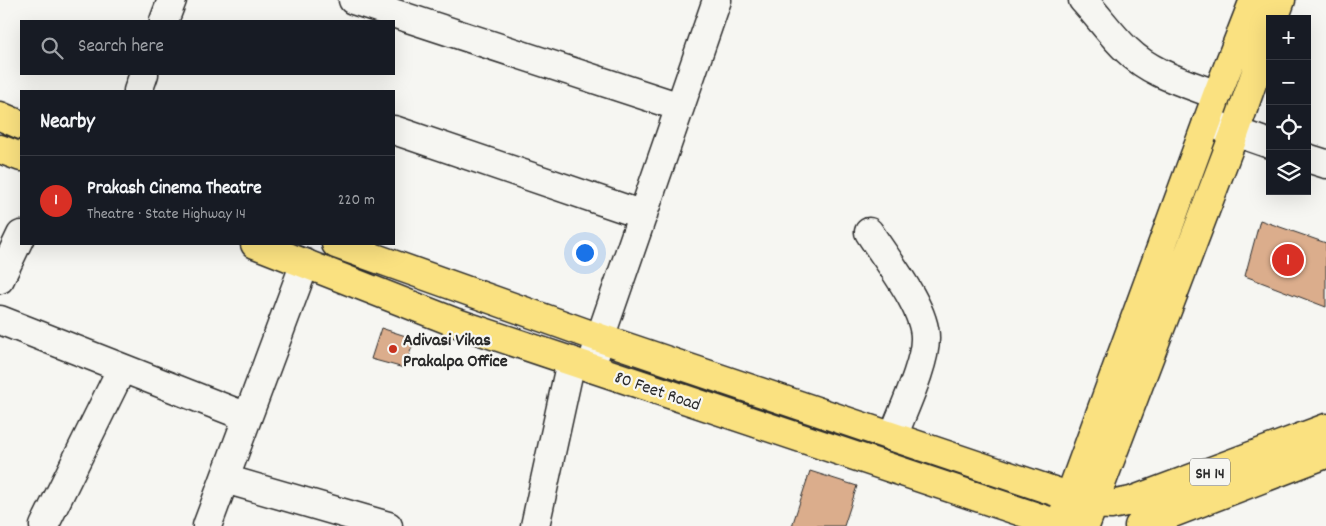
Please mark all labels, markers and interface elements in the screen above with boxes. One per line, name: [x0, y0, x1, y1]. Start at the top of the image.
map controls: [1266, 15, 1311, 195]
button: +: [1266, 15, 1311, 60]
search box: [20, 20, 395, 75]
icon: search: [38, 34, 66, 62]
text: Search here: [78, 34, 164, 61]
button: −: [1266, 60, 1311, 105]
button: locate: [1266, 105, 1311, 150]
text: Nearby: [40, 108, 95, 138]
button: layers: [1266, 150, 1311, 195]
text: Prakash Cinema Theatre: [87, 176, 262, 203]
text: 1: [54, 189, 58, 212]
text: 220 m: [338, 189, 375, 212]
text: Theatre · State Highway 14: [87, 203, 246, 226]
your location: [572, 240, 598, 266]
pin: 1: [1272, 241, 1304, 279]
place label: Adivasi Vikas Prakalpa Office: [403, 329, 508, 375]
marker: Adivasi Vikas Prakalpa Office: [387, 343, 399, 355]
street label: 80 Feet Road: [611, 366, 704, 419]
road number: SH 14: [1190, 458, 1230, 486]

